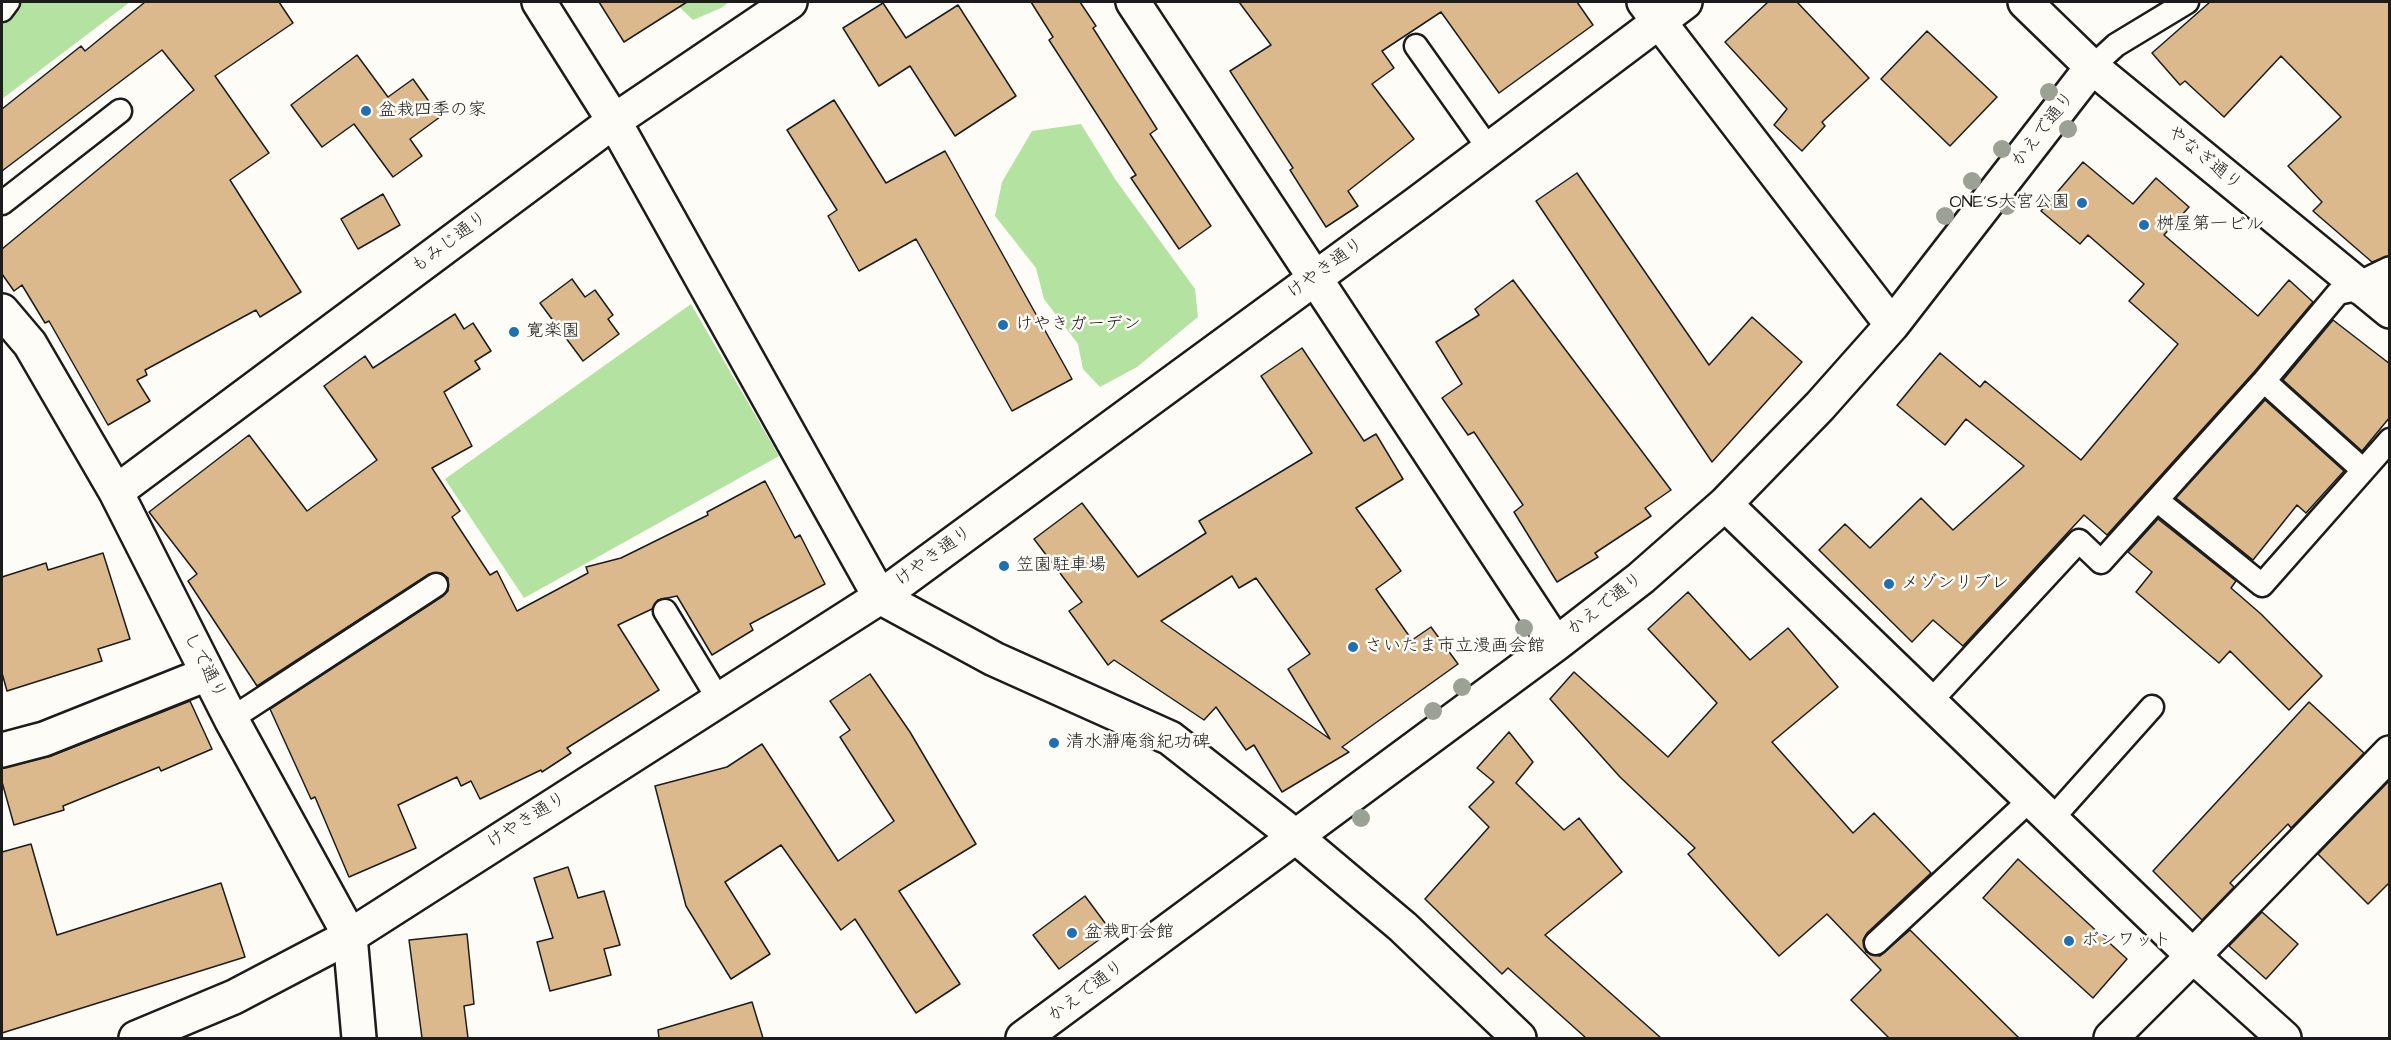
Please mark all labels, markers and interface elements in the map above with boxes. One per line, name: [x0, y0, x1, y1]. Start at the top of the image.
street label: かえで通り: [2008, 88, 2080, 172]
place label: 盆栽四季の家: [378, 100, 486, 122]
marker: 盆栽四季の家: [359, 104, 373, 118]
street label: やなぎ通り: [2162, 122, 2246, 196]
place label: ONE'S大宮公園: [1950, 192, 2070, 214]
marker: ONE'S大宮公園: [2075, 196, 2089, 210]
street label: もみじ通り: [408, 207, 492, 279]
place label: 桝屋第一ビル: [2156, 214, 2264, 236]
marker: 桝屋第一ビル: [2137, 218, 2151, 232]
street label: けやき通り: [1283, 234, 1369, 304]
place label: けやきガーデン: [1015, 314, 1141, 336]
marker: けやきガーデン: [996, 318, 1010, 332]
place label: 寛楽園: [526, 321, 580, 343]
marker: 寛楽園: [507, 325, 521, 339]
street label: けやき通り: [891, 522, 977, 592]
place label: 笠園駐車場: [1016, 555, 1106, 577]
marker: 笠園駐車場: [997, 559, 1011, 573]
street label: かえで通り: [1564, 569, 1648, 641]
place label: メゾンリブレ: [1901, 573, 2009, 595]
marker: メゾンリブレ: [1882, 577, 1896, 591]
street label: しで通り: [178, 629, 230, 703]
place label: さいたま市立漫画会館: [1365, 636, 1545, 658]
marker: さいたま市立漫画会館: [1346, 640, 1360, 654]
place label: 清水瀞庵翁紀功碑: [1066, 732, 1210, 754]
marker: 清水瀞庵翁紀功碑: [1047, 736, 1061, 750]
street label: けやき通り: [483, 788, 571, 854]
place label: 盆栽町会館: [1084, 922, 1174, 944]
marker: 盆栽町会館: [1065, 926, 1079, 940]
place label: ボンワット: [2081, 930, 2171, 952]
marker: ボンワット: [2062, 934, 2076, 948]
street label: かえで通り: [1045, 956, 1129, 1028]

